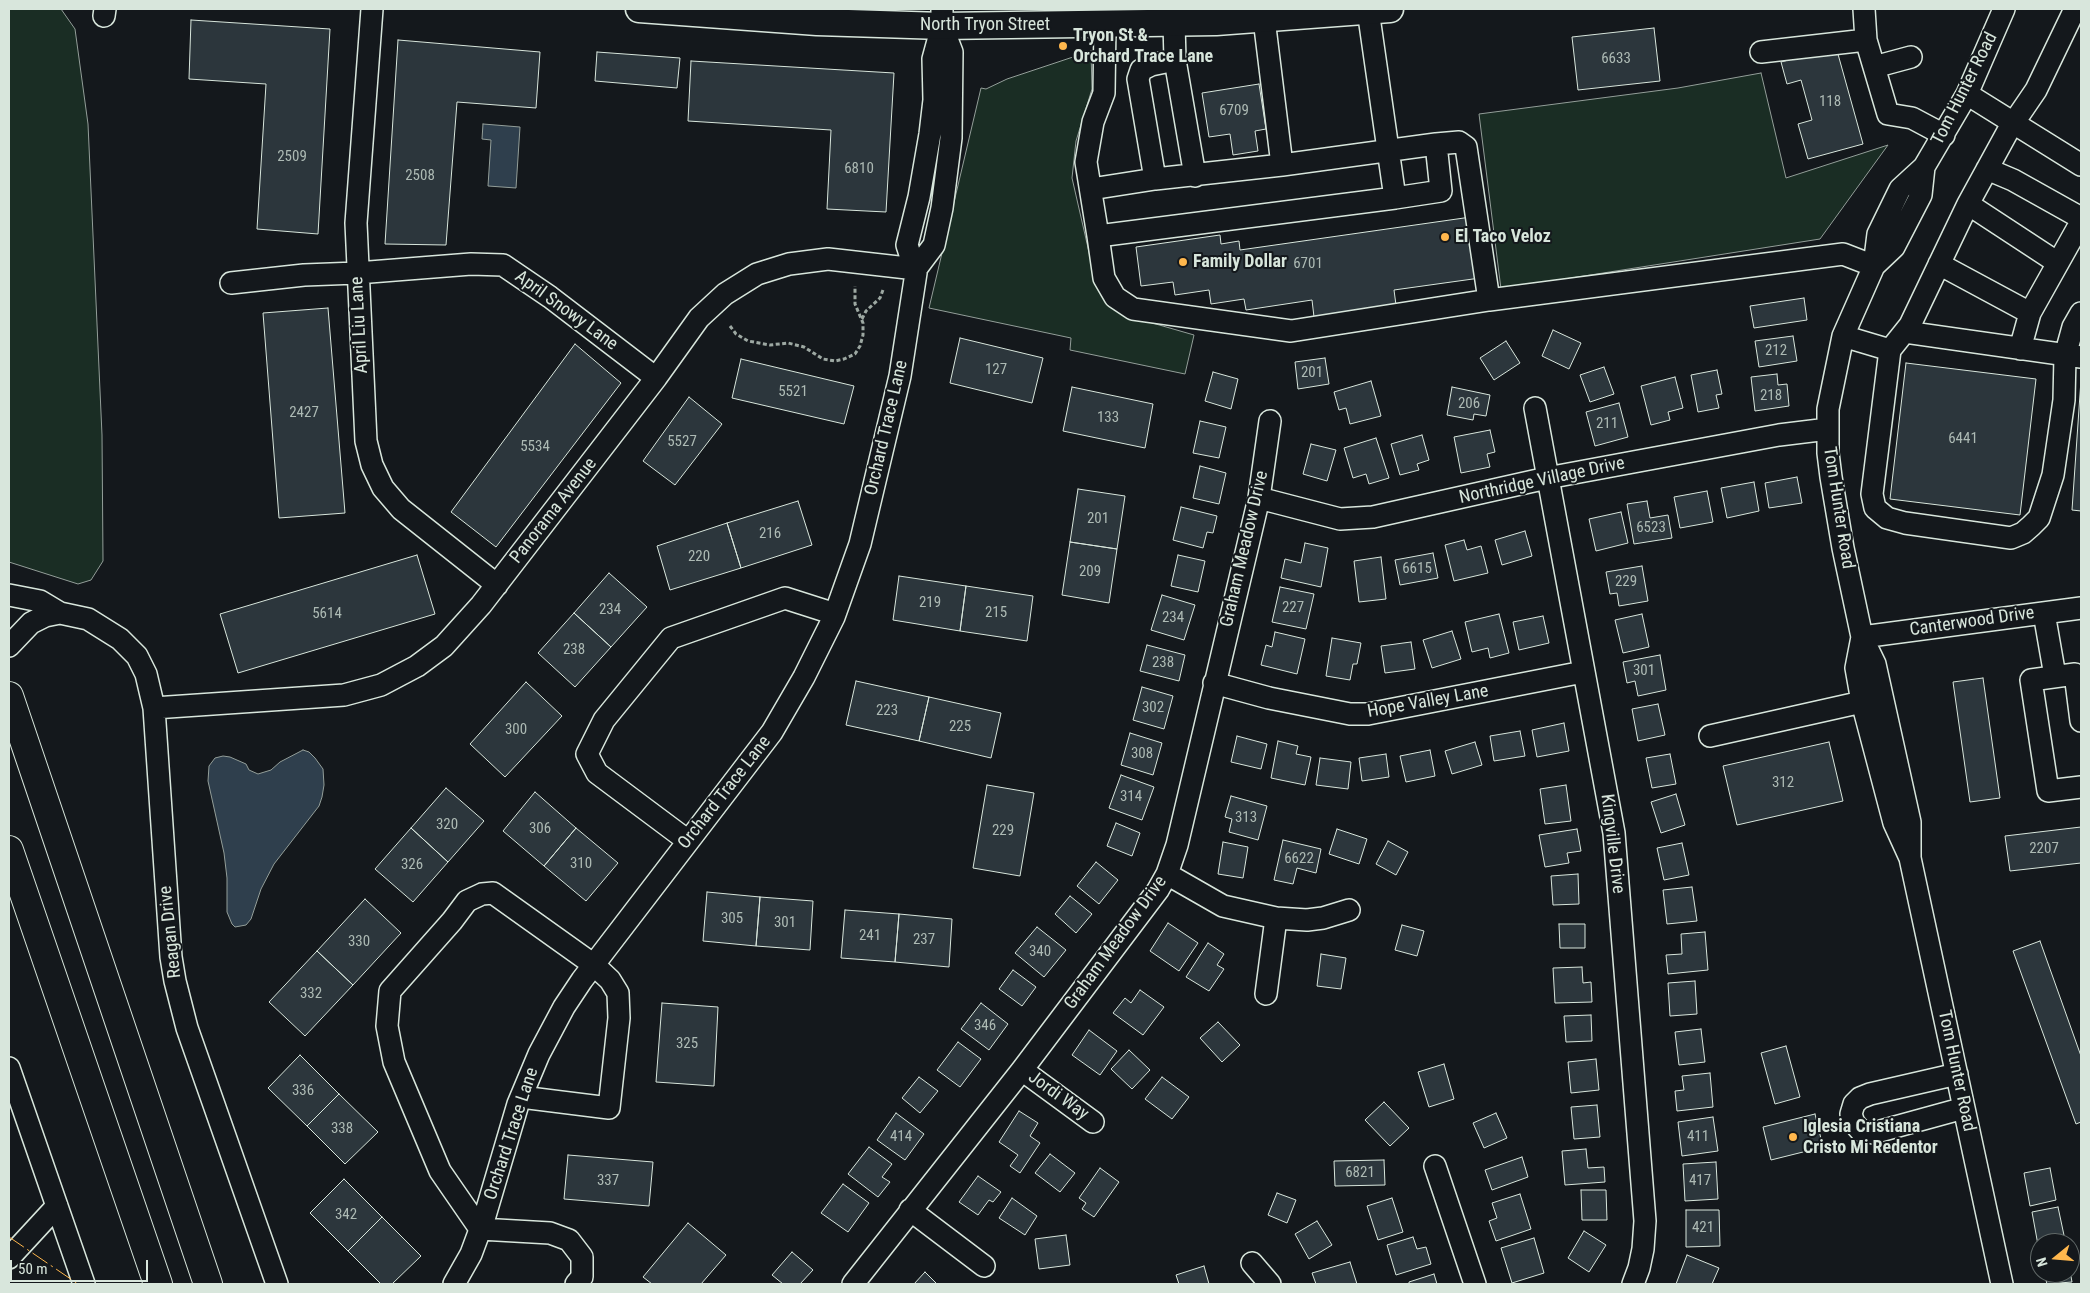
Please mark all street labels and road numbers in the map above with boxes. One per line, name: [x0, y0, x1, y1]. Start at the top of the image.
street label: North Tryon Street: [920, 14, 1050, 36]
street label: Tom Hunter Road: [1927, 29, 2003, 149]
street label: April Snowy Lane: [510, 266, 622, 356]
street label: April Liu Lane: [347, 276, 373, 374]
street label: Orchard Trace Lane: [861, 358, 913, 498]
street label: Tom Hunter Road: [1818, 445, 1858, 571]
street label: Northridge Village Drive: [1457, 453, 1627, 509]
street label: Panorama Avenue: [506, 454, 602, 568]
street label: Graham Meadow Drive: [1217, 469, 1273, 629]
street label: Canterwood Drive: [1908, 603, 2036, 641]
street label: Hope Valley Lane: [1366, 681, 1490, 723]
street label: Orchard Trace Lane: [674, 732, 776, 854]
street label: Kingville Drive: [1595, 793, 1629, 895]
street label: Graham Meadow Drive: [1060, 872, 1172, 1014]
street label: Reagan Drive: [155, 885, 187, 979]
street label: Tom Hunter Road: [1933, 1008, 1979, 1134]
street label: Orchard Trace Lane: [480, 1065, 544, 1203]
street label: Jordi Way: [1023, 1067, 1093, 1125]

